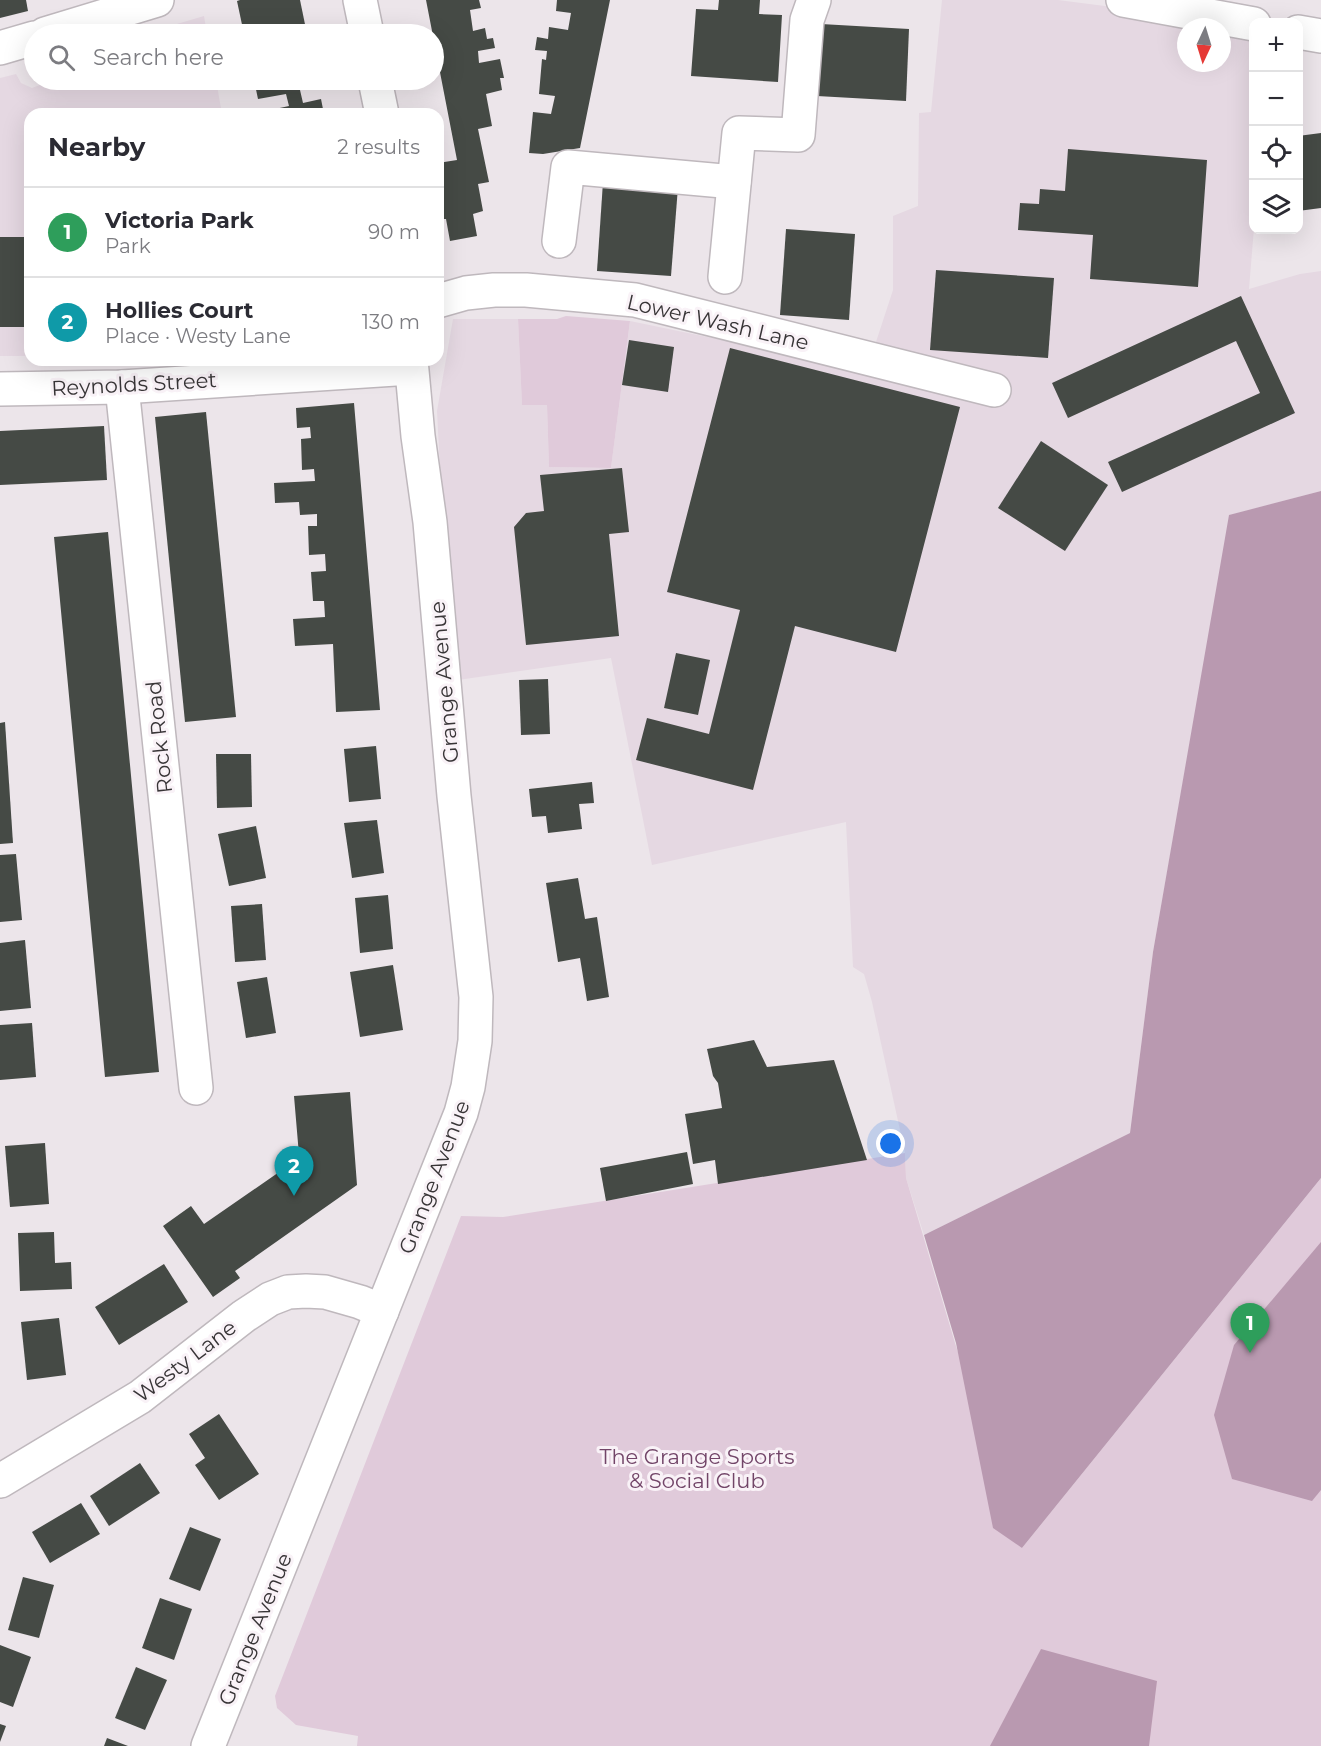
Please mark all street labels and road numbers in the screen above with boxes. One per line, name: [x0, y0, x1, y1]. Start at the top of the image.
street label: Lower Wash Lane: [625, 289, 811, 355]
street label: Reynolds Street: [51, 367, 217, 401]
street label: Grange Avenue: [424, 600, 464, 764]
street label: Rock Road: [141, 680, 177, 794]
street label: Grange Avenue: [393, 1097, 475, 1257]
street label: Westy Lane: [129, 1314, 241, 1408]
street label: Grange Avenue: [213, 1549, 297, 1709]

